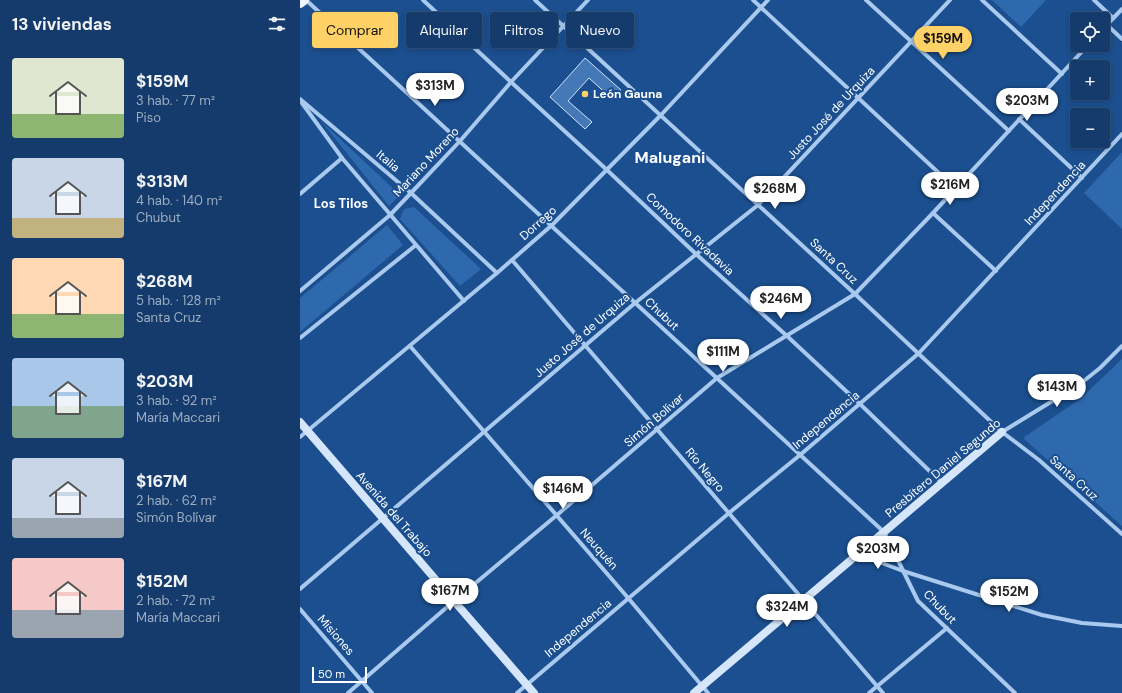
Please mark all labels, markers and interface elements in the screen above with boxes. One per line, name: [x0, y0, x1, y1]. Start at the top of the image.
chip: Comprar: [312, 12, 398, 48]
chip: Alquilar: [406, 12, 482, 48]
chip: Filtros: [490, 12, 558, 48]
chip: Nuevo: [566, 12, 634, 48]
map controls: [1070, 12, 1110, 148]
button: locate: [1070, 12, 1110, 52]
text: 13 viviendas: [12, 13, 112, 35]
icon: filters: [266, 13, 288, 35]
pin: $159M: [915, 26, 971, 60]
text: $159M: [923, 30, 963, 47]
button: +: [1070, 60, 1110, 100]
street label: Justo José de Urquiza: [784, 63, 878, 163]
text: $159M: [136, 70, 188, 92]
pin: $313M: [407, 73, 463, 107]
icon: home: [44, 74, 92, 122]
text: $313M: [415, 77, 455, 94]
place label: León Gauna: [593, 86, 662, 102]
pin: $203M: [999, 88, 1055, 122]
marker: León Gauna: [580, 89, 590, 99]
text: 3 hab. · 77 m²: [136, 92, 215, 109]
text: $203M: [1005, 92, 1049, 109]
button: −: [1070, 108, 1110, 148]
text: Piso: [136, 109, 161, 126]
street label: Mariano Moreno: [389, 124, 463, 200]
street label: Italia: [373, 146, 403, 176]
district label: Malugani: [635, 147, 705, 168]
street label: Independencia: [1021, 157, 1089, 229]
text: $313M: [136, 170, 188, 192]
pin: $216M: [922, 172, 978, 206]
icon: home: [44, 174, 92, 222]
pin: $268M: [747, 176, 803, 210]
text: $216M: [930, 176, 970, 193]
text: $268M: [753, 180, 797, 197]
street label: Comodoro Rivadavia: [643, 189, 737, 279]
text: 4 hab. · 140 m²: [136, 192, 222, 209]
district label: Los Tilos: [314, 195, 368, 212]
street label: Dorrego: [516, 202, 560, 244]
text: Chubut: [136, 209, 181, 226]
street label: Santa Cruz: [807, 235, 861, 287]
text: $268M: [136, 270, 193, 292]
icon: home: [44, 274, 92, 322]
pin: $246M: [753, 286, 809, 320]
street label: Justo José de Urquiza: [531, 289, 633, 381]
text: $246M: [759, 290, 803, 307]
text: 5 hab. · 128 m²: [136, 292, 221, 309]
street label: Chubut: [641, 294, 683, 334]
text: Santa Cruz: [136, 309, 201, 326]
pin: $111M: [695, 339, 751, 373]
text: $111M: [706, 343, 740, 360]
text: $203M: [136, 370, 193, 392]
icon: home: [44, 374, 92, 422]
pin: $143M: [1029, 374, 1085, 408]
text: $143M: [1037, 378, 1077, 395]
street label: Independencia: [789, 387, 863, 453]
street label: Simón Bolívar: [621, 389, 688, 450]
text: 3 hab. · 92 m²: [136, 392, 217, 409]
text: María Maccari: [136, 409, 220, 426]
street label: Presbítero Daniel Segundo: [882, 415, 1004, 521]
street label: Río Negro: [682, 444, 728, 496]
street label: Santa Cruz: [1046, 452, 1102, 504]
street label: Avenida del Trabajo: [352, 468, 436, 560]
text: $167M: [136, 470, 187, 492]
icon: home: [44, 474, 92, 522]
pin: $146M: [535, 476, 591, 510]
text: $146M: [543, 480, 583, 497]
text: 2 hab. · 62 m²: [136, 492, 216, 509]
text: Simón Bolívar: [136, 509, 217, 526]
street label: Neuquén: [577, 525, 622, 573]
pin: $203M: [850, 536, 906, 570]
text: $203M: [856, 540, 900, 557]
text: $152M: [136, 570, 188, 592]
icon: home: [44, 574, 92, 622]
pin: $167M: [422, 578, 478, 612]
pin: $152M: [981, 579, 1037, 613]
text: $167M: [430, 582, 470, 599]
text: $152M: [989, 583, 1029, 600]
street label: Chubut: [920, 587, 960, 628]
text: 2 hab. · 72 m²: [136, 592, 215, 609]
pin: $324M: [759, 594, 815, 628]
street label: Independencia: [541, 595, 615, 661]
text: $324M: [765, 598, 809, 615]
text: María Maccari: [136, 609, 220, 626]
street label: Misiones: [314, 611, 358, 659]
scale bar: [312, 665, 367, 684]
text: 50 m: [318, 667, 345, 681]

